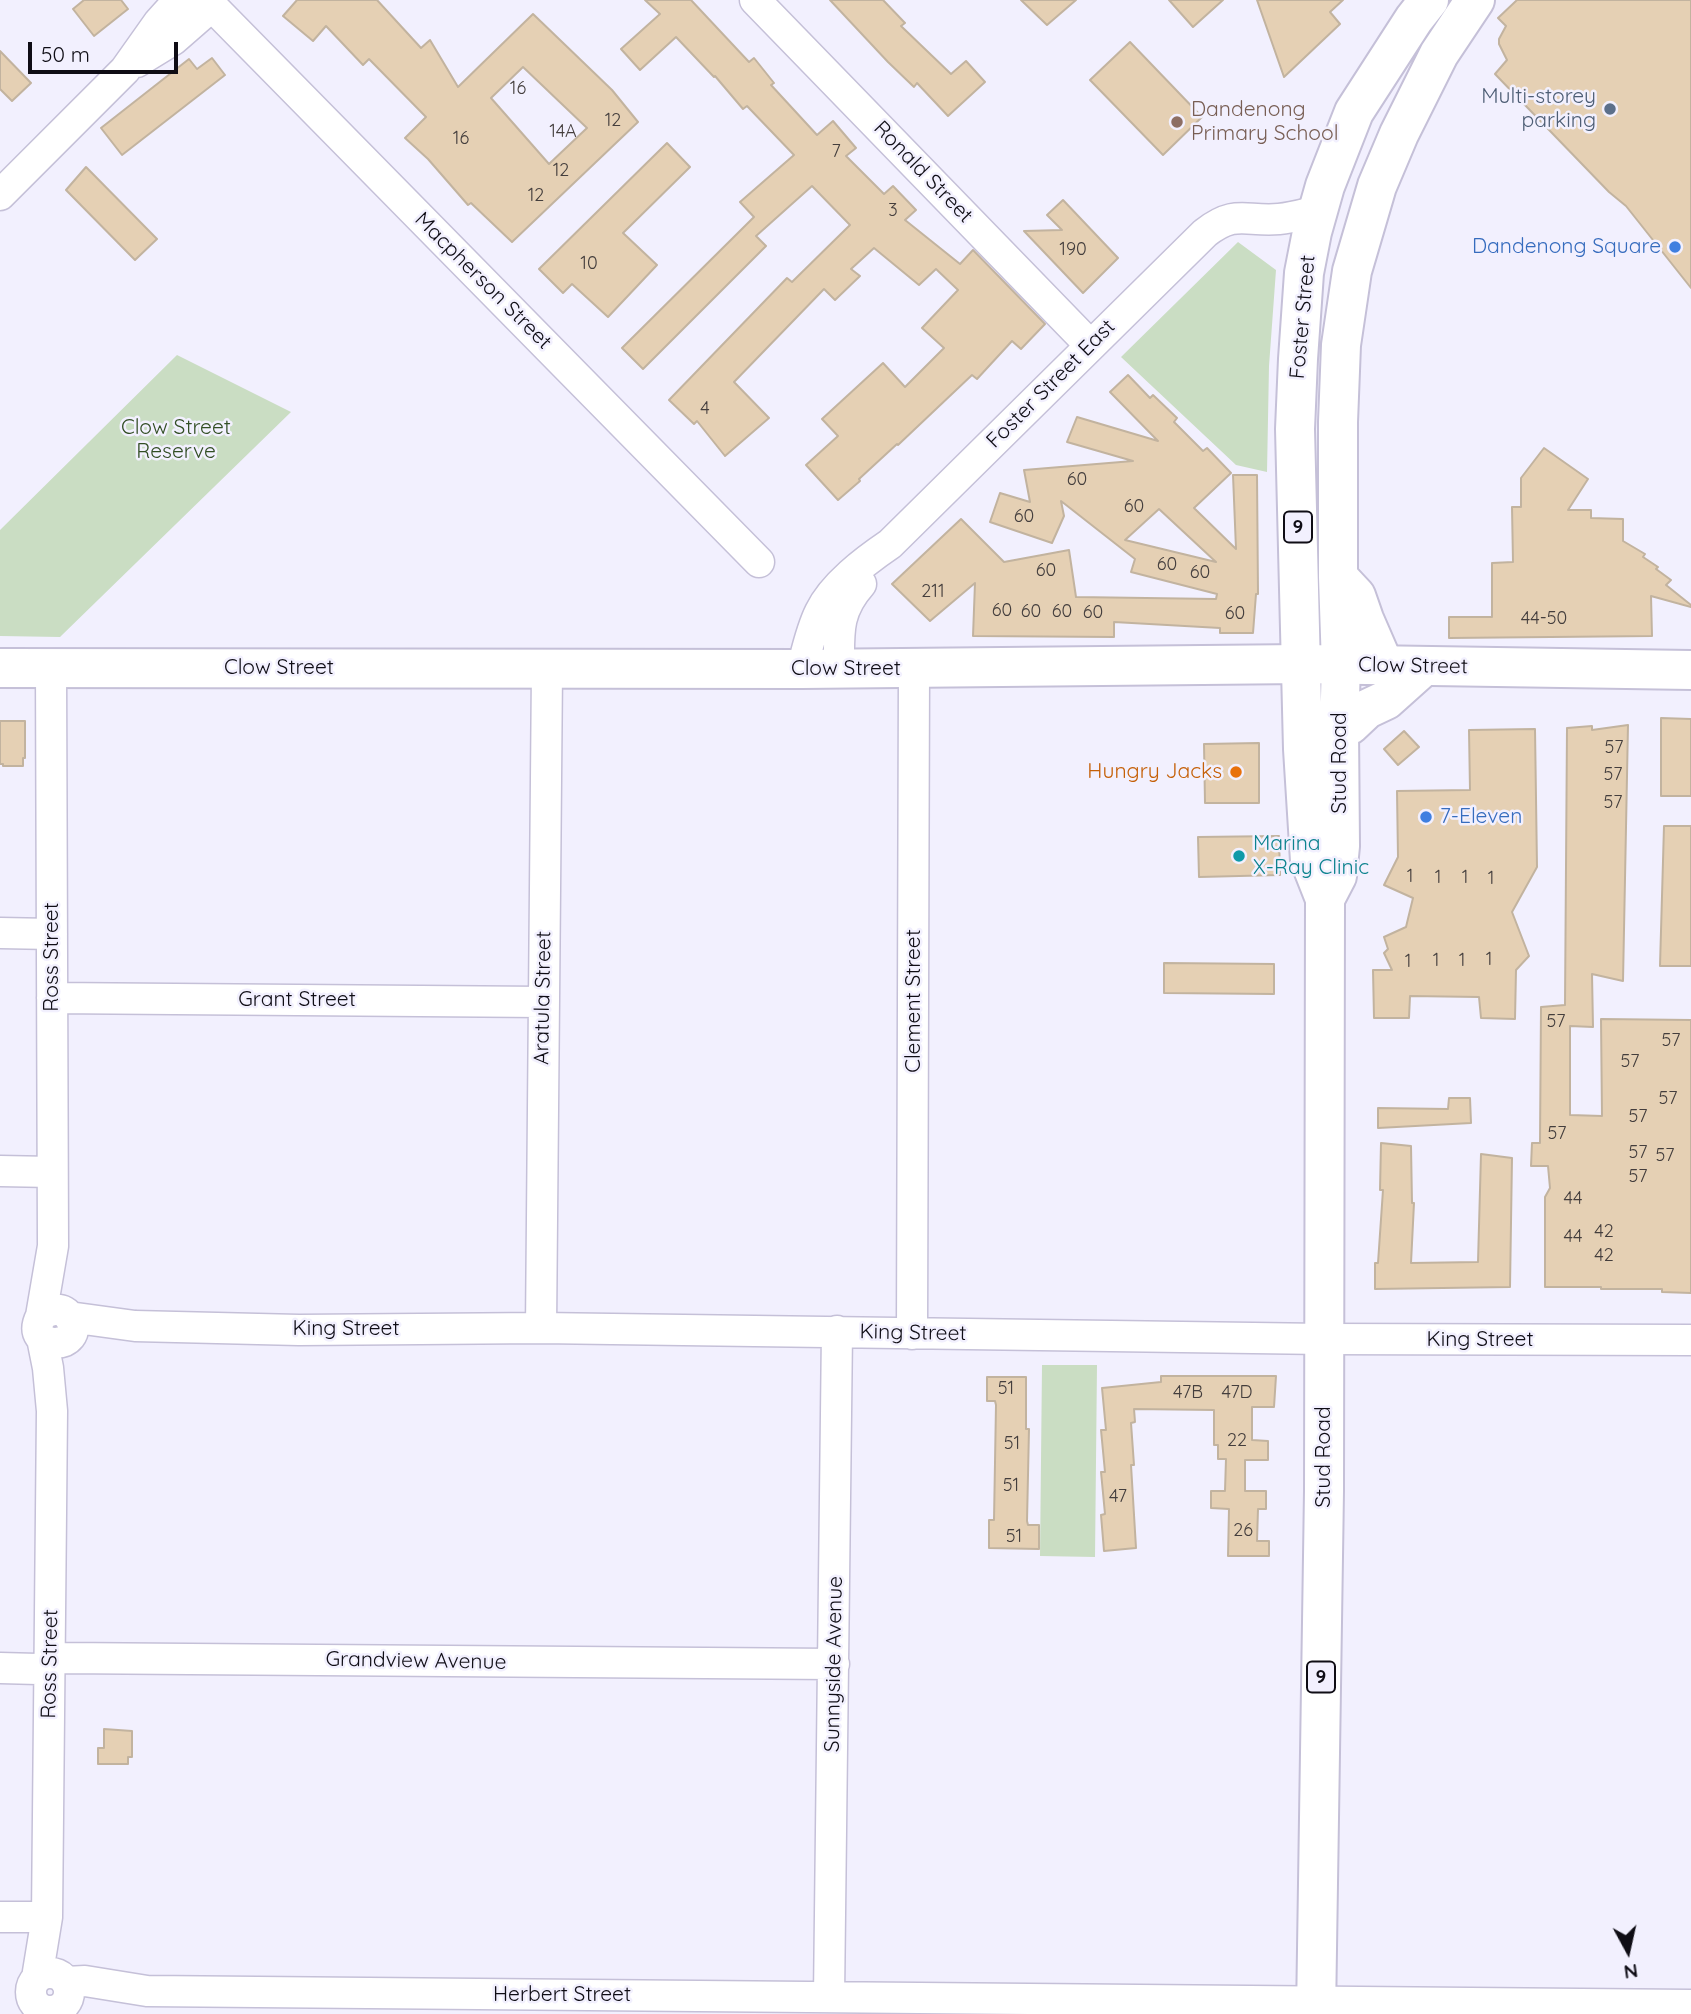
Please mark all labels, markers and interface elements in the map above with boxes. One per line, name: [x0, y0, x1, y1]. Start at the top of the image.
scale bar: [32, 28, 182, 72]
text: 50 m: [41, 41, 90, 67]
house number: 16: [510, 78, 526, 100]
place label: Multi-storey parking: [1481, 84, 1596, 134]
place label: Dandenong Primary School: [1191, 97, 1339, 147]
marker: Multi-storey parking: [1602, 101, 1618, 117]
house number: 12: [605, 110, 621, 132]
marker: Dandenong Primary School: [1169, 114, 1185, 130]
street label: Ronald Street: [868, 116, 978, 228]
house number: 14A: [549, 121, 577, 143]
house number: 16: [453, 128, 469, 150]
house number: 7: [831, 141, 841, 163]
house number: 12: [553, 160, 569, 182]
house number: 12: [528, 185, 544, 207]
house number: 3: [888, 200, 898, 222]
street label: Macpherson Street: [409, 207, 557, 355]
place label: Dandenong Square: [1472, 234, 1661, 260]
house number: 190: [1059, 239, 1087, 261]
marker: Dandenong Square: [1667, 239, 1683, 255]
house number: 10: [580, 253, 598, 275]
street label: Foster Street: [1285, 254, 1321, 380]
street label: Foster Street East: [981, 314, 1121, 454]
house number: 4: [700, 398, 710, 420]
park label: Clow Street Reserve: [121, 415, 231, 465]
house number: 60: [1067, 469, 1087, 491]
house number: 60: [1124, 496, 1144, 518]
house number: 60: [1014, 506, 1034, 528]
road number: 9: [1284, 512, 1312, 542]
house number: 60: [1157, 554, 1177, 576]
house number: 60: [1036, 560, 1056, 582]
house number: 60: [1190, 562, 1210, 584]
house number: 211: [921, 581, 945, 603]
house number: 60: [992, 600, 1012, 622]
house number: 60: [1021, 601, 1041, 623]
house number: 60: [1052, 601, 1072, 623]
house number: 60: [1083, 602, 1103, 624]
house number: 60: [1225, 603, 1245, 625]
house number: 44-50: [1521, 608, 1567, 630]
street label: Clow Street: [1358, 652, 1468, 680]
street label: Clow Street: [224, 655, 334, 681]
street label: Clow Street: [791, 656, 901, 682]
street label: Stud Road: [1327, 712, 1353, 814]
house number: 57: [1604, 737, 1624, 759]
place label: Hungry Jacks: [1087, 759, 1222, 785]
marker: Hungry Jacks: [1228, 764, 1244, 780]
house number: 57: [1603, 764, 1623, 786]
house number: 57: [1603, 792, 1623, 814]
place label: 7-Eleven: [1440, 804, 1522, 830]
marker: 7-Eleven: [1418, 809, 1434, 825]
place label: Marina X-Ray Clinic: [1253, 831, 1369, 881]
marker: Marina X-Ray Clinic: [1231, 848, 1247, 864]
house number: 1: [1407, 866, 1413, 888]
house number: 1: [1435, 867, 1441, 889]
house number: 1: [1462, 867, 1468, 889]
house number: 1: [1488, 868, 1494, 890]
street label: Ross Street: [39, 902, 65, 1012]
street label: Clement Street: [901, 929, 927, 1073]
street label: Aratula Street: [529, 931, 557, 1065]
house number: 1: [1486, 949, 1492, 971]
house number: 1: [1433, 950, 1439, 972]
house number: 1: [1459, 950, 1465, 972]
house number: 1: [1405, 951, 1411, 973]
street label: Grant Street: [238, 987, 356, 1013]
house number: 57: [1546, 1011, 1566, 1033]
house number: 57: [1661, 1030, 1681, 1052]
house number: 57: [1620, 1051, 1640, 1073]
house number: 57: [1658, 1088, 1678, 1110]
house number: 57: [1628, 1106, 1648, 1128]
house number: 57: [1547, 1123, 1567, 1145]
house number: 57: [1628, 1142, 1648, 1164]
house number: 57: [1655, 1145, 1675, 1167]
house number: 57: [1628, 1166, 1648, 1188]
house number: 44: [1564, 1188, 1582, 1210]
house number: 42: [1594, 1221, 1614, 1243]
house number: 44: [1564, 1226, 1582, 1248]
house number: 42: [1594, 1245, 1614, 1267]
street label: King Street: [292, 1316, 400, 1342]
street label: King Street: [859, 1319, 967, 1347]
street label: King Street: [1426, 1327, 1534, 1353]
house number: 51: [998, 1378, 1014, 1400]
house number: 47B: [1173, 1382, 1203, 1404]
house number: 47D: [1221, 1382, 1253, 1404]
street label: Stud Road: [1311, 1406, 1337, 1508]
house number: 22: [1227, 1430, 1247, 1452]
house number: 51: [1004, 1433, 1020, 1455]
house number: 51: [1003, 1475, 1019, 1497]
house number: 47: [1109, 1486, 1127, 1508]
house number: 26: [1233, 1520, 1253, 1542]
house number: 51: [1006, 1526, 1022, 1548]
street label: Sunnyside Avenue: [820, 1576, 848, 1752]
street label: Ross Street: [36, 1609, 64, 1719]
street label: Grandview Avenue: [325, 1647, 507, 1675]
road number: 9: [1307, 1662, 1335, 1693]
north arrow: [1593, 1916, 1663, 1986]
text: N: [1622, 1959, 1640, 1985]
street label: Herbert Street: [493, 1982, 631, 2008]

